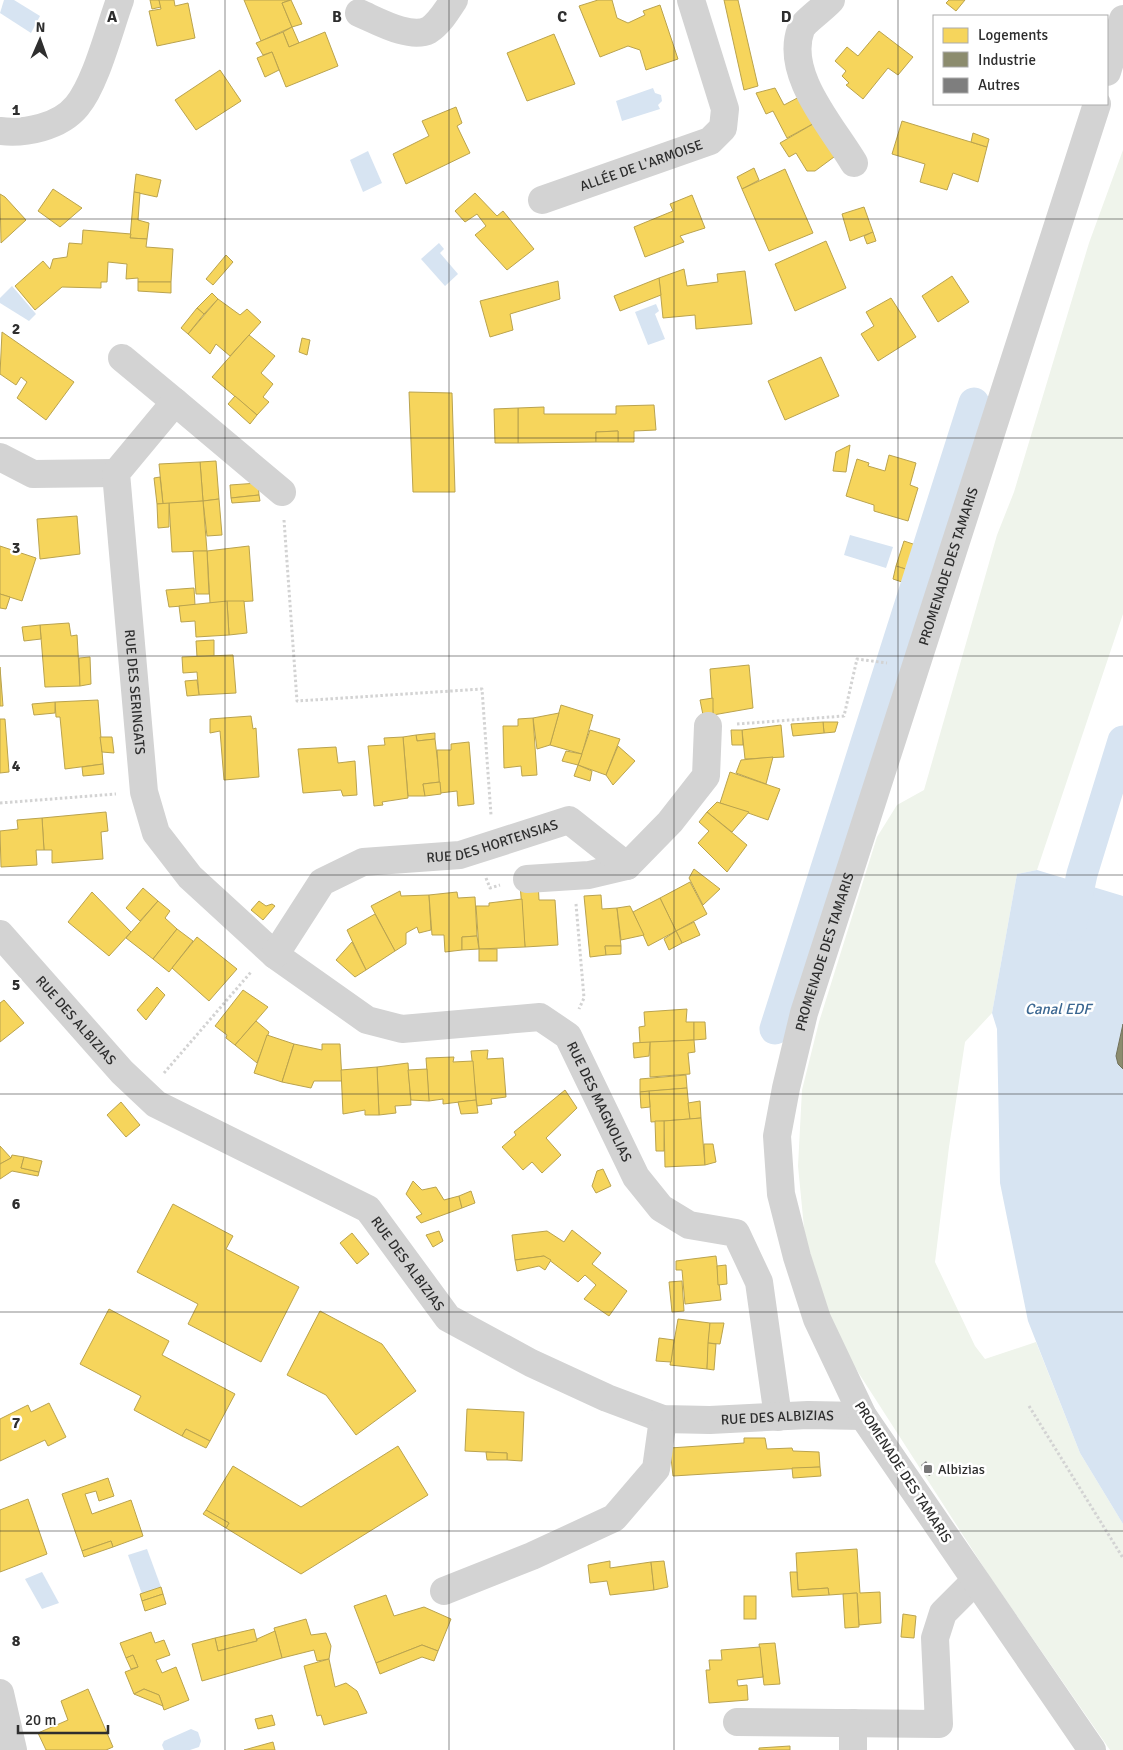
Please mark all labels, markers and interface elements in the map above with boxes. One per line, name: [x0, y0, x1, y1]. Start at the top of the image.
text: A: [107, 7, 118, 27]
text: B: [332, 7, 342, 27]
text: C: [557, 7, 567, 27]
text: D: [781, 7, 792, 27]
north arrow: [15, 15, 65, 65]
legend: [933, 15, 1108, 105]
text: N: [35, 19, 46, 36]
text: Logements: [978, 26, 1049, 44]
text: Industrie: [978, 51, 1036, 69]
text: Autres: [978, 76, 1020, 94]
text: 1: [12, 100, 21, 120]
street label: ALLÉE DE L'ARMOISE: [577, 136, 705, 195]
text: 2: [12, 319, 20, 339]
street label: PROMENADE DES TAMARIS: [915, 485, 982, 648]
text: 3: [12, 538, 20, 558]
street label: RUE DES SERINGATS: [121, 629, 149, 756]
text: 4: [12, 756, 21, 776]
street label: RUE DES HORTENSIAS: [426, 816, 560, 866]
street label: PROMENADE DES TAMARIS: [791, 870, 857, 1033]
street label: RUE DES ALBIZIAS: [32, 972, 120, 1068]
text: 5: [12, 975, 20, 995]
water label: Canal EDF: [1025, 1000, 1093, 1018]
street label: RUE DES MAGNOLIAS: [563, 1039, 636, 1165]
text: 6: [12, 1194, 21, 1214]
street label: RUE DES ALBIZIAS: [368, 1213, 448, 1314]
street label: PROMENADE DES TAMARIS: [851, 1398, 955, 1546]
street label: RUE DES ALBIZIAS: [720, 1406, 834, 1428]
text: 7: [12, 1413, 21, 1433]
place label: Albizias: [938, 1461, 985, 1478]
marker: Albizias: [922, 1463, 934, 1475]
text: 8: [12, 1631, 21, 1651]
scale bar: [18, 1702, 108, 1734]
text: 20 m: [25, 1711, 56, 1729]

